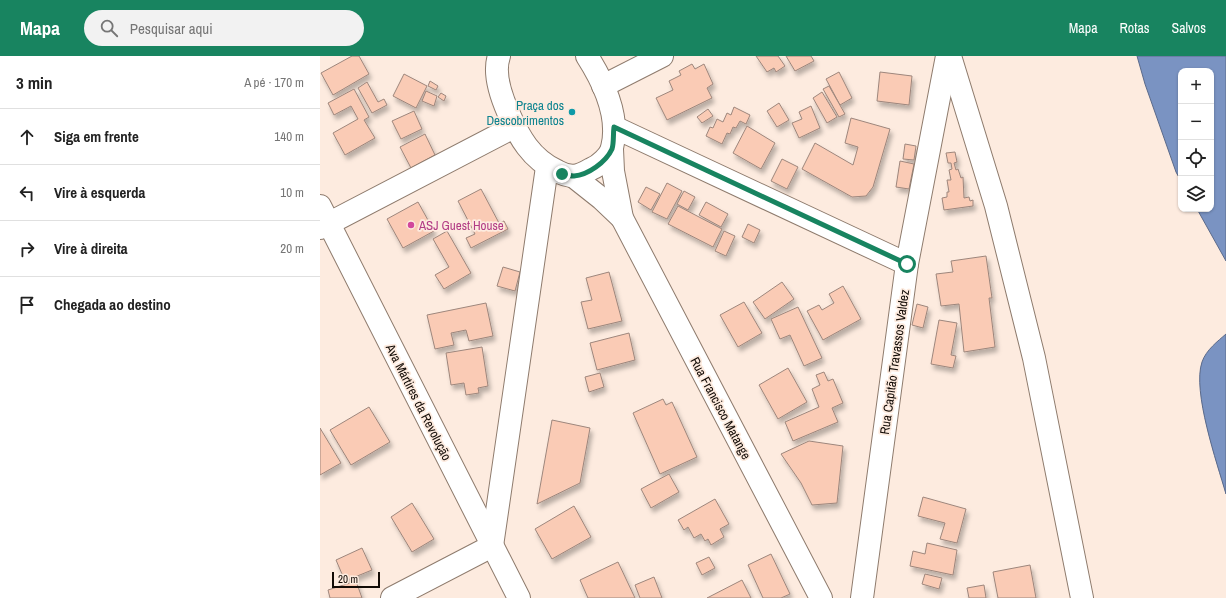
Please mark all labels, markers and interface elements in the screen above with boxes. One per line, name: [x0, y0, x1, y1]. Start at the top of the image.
search box: [84, 10, 364, 46]
text: Mapa: [20, 15, 60, 41]
icon: search: [98, 17, 120, 39]
text: Pesquisar aqui: [130, 18, 213, 39]
text: Mapa: [1069, 19, 1098, 37]
text: Rotas: [1120, 19, 1150, 37]
text: Salvos: [1172, 19, 1206, 37]
map controls: [1178, 68, 1214, 212]
button: +: [1178, 68, 1214, 104]
text: 3 min: [16, 71, 52, 94]
text: A pé · 170 m: [244, 74, 304, 91]
place label: Praça dos Descobrimentos: [486, 97, 564, 129]
button: −: [1178, 104, 1214, 140]
marker: Praça dos Descobrimentos: [567, 107, 577, 117]
icon: ahead: [16, 126, 38, 148]
text: Siga em frente: [54, 126, 139, 147]
text: 140 m: [274, 128, 304, 145]
button: locate: [1178, 140, 1214, 176]
route end: [553, 165, 571, 183]
button: layers: [1178, 176, 1214, 212]
icon: left: [16, 182, 38, 204]
text: Vire à esquerda: [54, 182, 145, 203]
text: 10 m: [280, 184, 304, 201]
place label: ASJ Guest House: [418, 217, 504, 234]
marker: ASJ Guest House: [406, 220, 416, 230]
icon: right: [16, 238, 38, 260]
text: Vire à direita: [54, 238, 128, 259]
text: 20 m: [280, 240, 304, 257]
route start: [898, 255, 916, 273]
street label: Rua Capitão Travassos Valdez: [876, 289, 913, 436]
icon: arrive: [16, 294, 38, 316]
text: Chegada ao destino: [54, 294, 171, 315]
street label: Ava Mártires da Revolução: [381, 340, 455, 463]
street label: Rua Francisco Matange: [686, 354, 755, 463]
scale bar: [332, 570, 380, 589]
text: 20 m: [338, 572, 358, 586]

